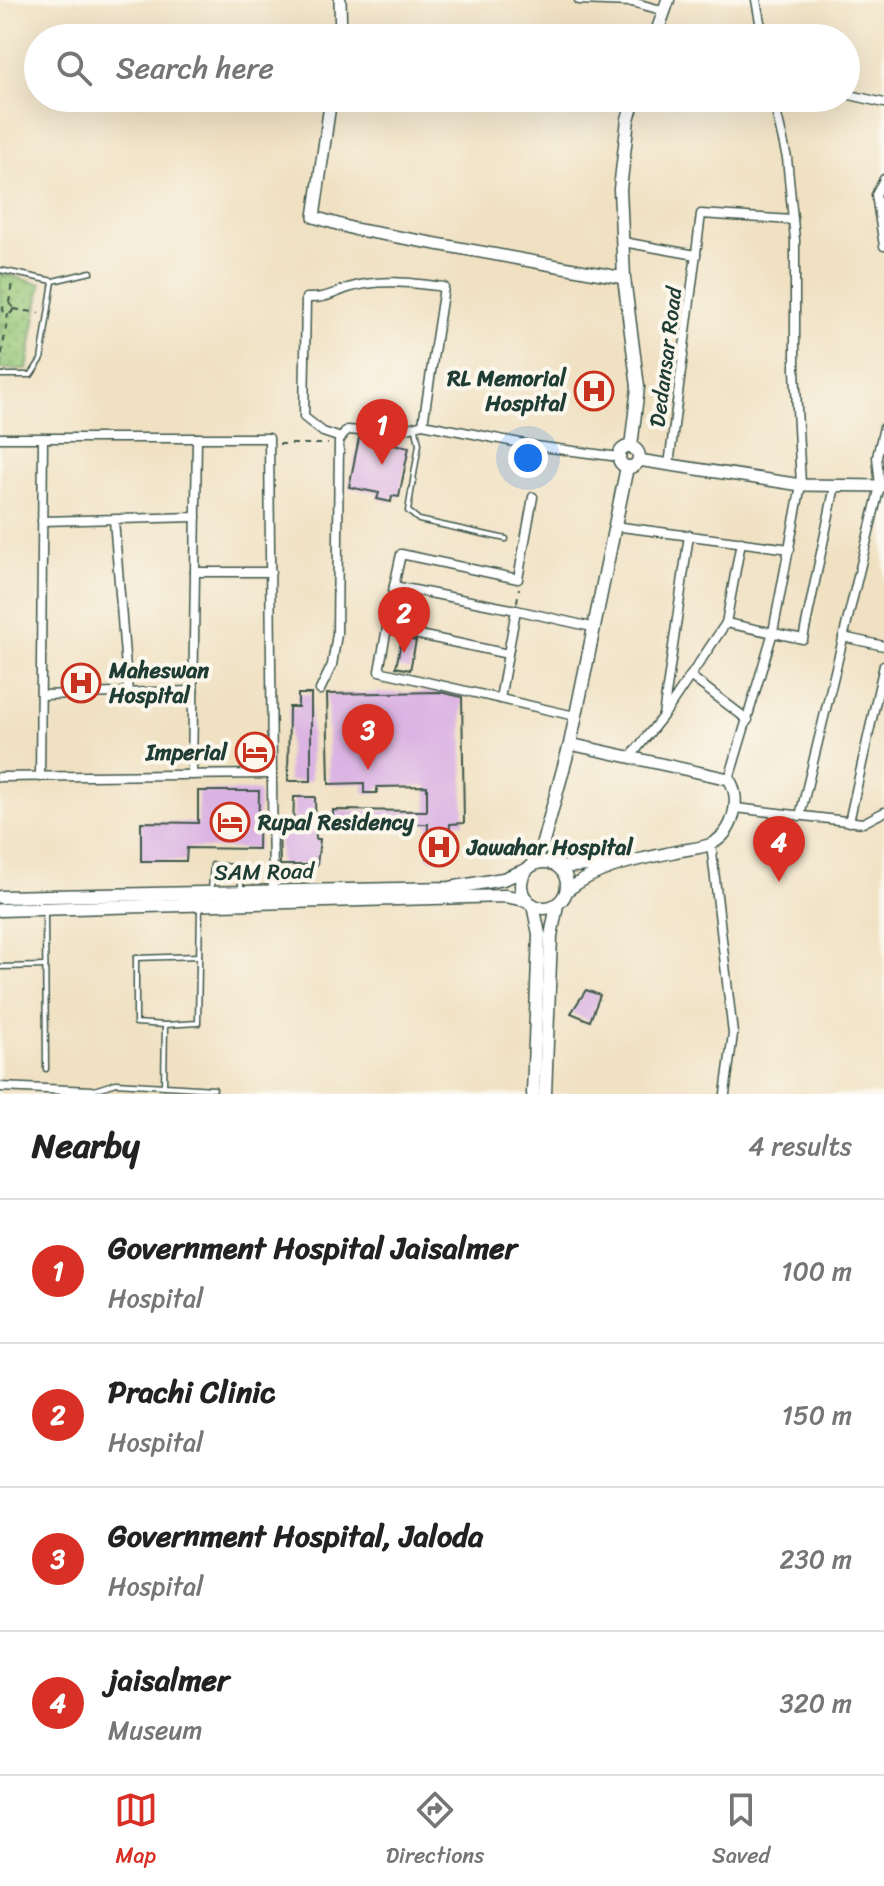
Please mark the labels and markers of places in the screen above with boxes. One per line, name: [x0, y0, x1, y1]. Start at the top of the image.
place label: RL Memorial Hospital: [446, 359, 568, 423]
hospital icon: RL Memorial Hospital: [573, 370, 615, 412]
pin: 1: [356, 399, 408, 465]
pin: 2: [378, 587, 430, 653]
place label: Maheswan Hospital: [108, 651, 209, 715]
hospital icon: Maheswan Hospital: [60, 662, 102, 704]
pin: 3: [342, 704, 394, 770]
hotel icon: Imperial: [234, 731, 276, 773]
place label: Imperial: [145, 733, 229, 772]
hotel icon: Rupal Residency: [209, 801, 251, 843]
place label: Rupal Residency: [257, 803, 415, 842]
pin: 4: [753, 816, 805, 882]
hospital icon: Jawahar Hospital: [418, 826, 460, 868]
place label: Jawahar Hospital: [465, 828, 634, 867]

